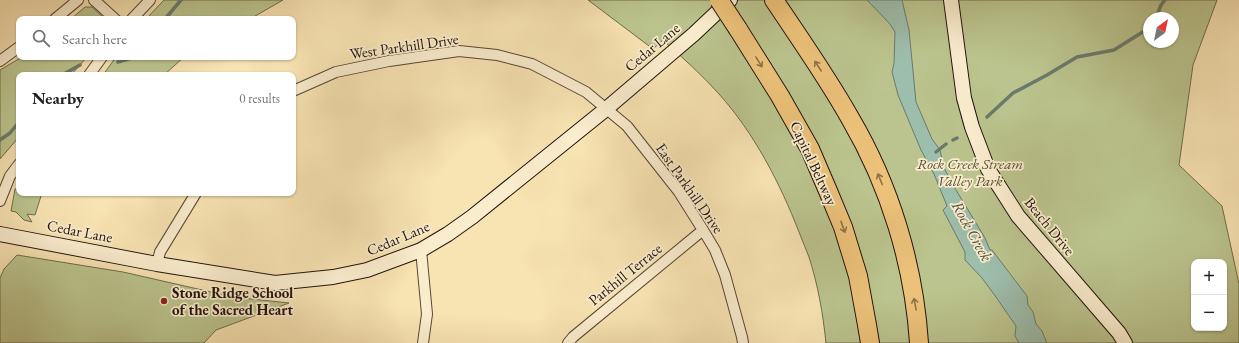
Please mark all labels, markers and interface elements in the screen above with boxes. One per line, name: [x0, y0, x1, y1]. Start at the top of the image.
north arrow: [1143, 12, 1179, 48]
search box: [16, 16, 296, 60]
street label: Cedar Lane: [620, 18, 684, 76]
icon: search: [30, 27, 52, 49]
text: Search here: [62, 29, 127, 48]
street label: West Parkhill Drive: [348, 29, 460, 63]
one-way arrow: [755, 56, 763, 68]
one-way arrow: [814, 61, 822, 72]
text: Nearby: [32, 87, 84, 109]
text: 0 results: [239, 90, 280, 107]
street label: Capital Beltway: [786, 118, 842, 209]
street label: East Parkhill Drive: [652, 139, 728, 237]
park label: Rock Creek Stream Valley Park: [917, 154, 1023, 190]
one-way arrow: [876, 174, 884, 186]
street label: Beach Drive: [1021, 193, 1079, 259]
water label: Rock Creek: [947, 197, 998, 266]
street label: Cedar Lane: [46, 215, 115, 247]
street label: Cedar Lane: [364, 216, 432, 260]
one-way arrow: [839, 221, 847, 233]
street label: Parkhill Terrace: [584, 238, 666, 309]
map controls: [1191, 259, 1227, 331]
button: +: [1191, 259, 1227, 295]
place label: Stone Ridge School of the Sacred Heart: [172, 283, 294, 319]
button: −: [1191, 295, 1227, 331]
marker: Stone Ridge School of the Sacred Heart: [159, 296, 169, 306]
one-way arrow: [911, 298, 919, 311]

